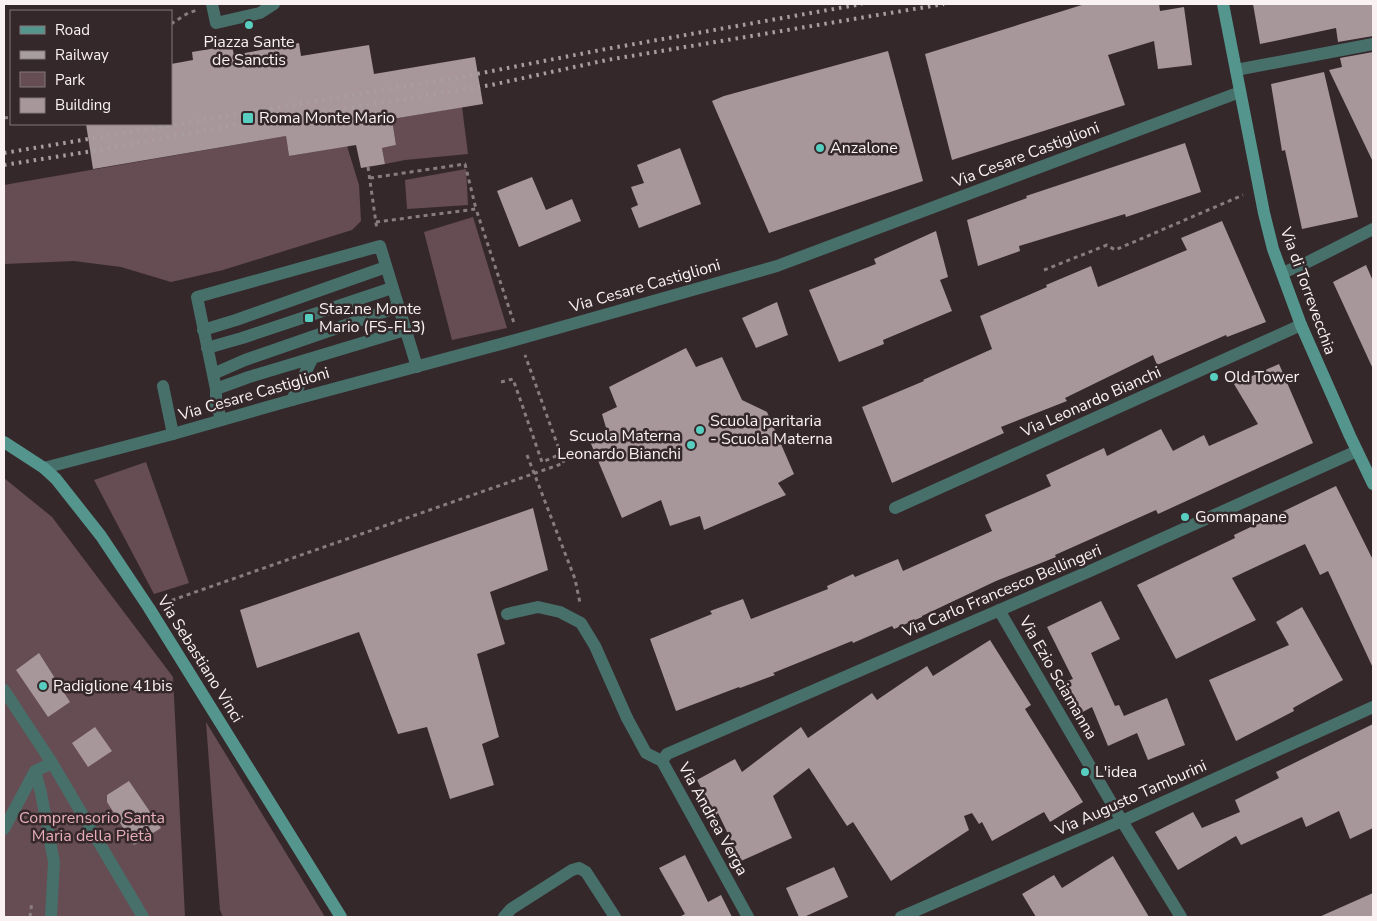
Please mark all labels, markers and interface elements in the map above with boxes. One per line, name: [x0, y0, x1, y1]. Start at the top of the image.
legend: [10, 10, 172, 125]
marker: Piazza Sante de Sanctis: [243, 19, 255, 31]
text: Road: [55, 20, 90, 40]
place label: Piazza Sante de Sanctis: [203, 31, 295, 71]
text: Railway: [55, 45, 109, 65]
text: Park: [55, 70, 85, 90]
text: Building: [55, 95, 111, 115]
place label: Roma Monte Mario: [259, 107, 395, 129]
marker: Roma Monte Mario: [241, 111, 255, 125]
street label: Via Cesare Castiglioni: [948, 117, 1103, 194]
place label: Anzalone: [830, 137, 898, 159]
marker: Anzalone: [814, 142, 826, 154]
street label: Via di Torrevecchia: [1274, 223, 1341, 358]
street label: Via Cesare Castiglioni: [566, 254, 723, 318]
place label: Staz.ne Monte Mario (FS-FL3): [319, 298, 426, 338]
marker: Staz.ne Monte Mario (FS-FL3): [303, 312, 315, 324]
street label: Via Leonardo Bianchi: [1017, 361, 1165, 443]
street label: Via Cesare Castiglioni: [175, 362, 332, 426]
place label: Old Tower: [1224, 366, 1299, 388]
marker: Old Tower: [1208, 371, 1220, 383]
place label: Scuola paritaria - Scuola Materna: [710, 410, 833, 450]
marker: Scuola paritaria - Scuola Materna: [694, 424, 706, 436]
place label: Scuola Materna Leonardo Bianchi: [557, 425, 681, 465]
marker: Scuola Materna Leonardo Bianchi: [685, 439, 697, 451]
place label: Gommapane: [1195, 506, 1287, 528]
marker: Gommapane: [1179, 511, 1191, 523]
street label: Via Carlo Francesco Bellingeri: [898, 539, 1105, 643]
street label: Via Sebastiano Vinci: [151, 590, 248, 727]
street label: Via Ezio Sciamanna: [1013, 611, 1102, 744]
place label: Padiglione 41bis: [53, 675, 173, 697]
marker: Padiglione 41bis: [37, 680, 49, 692]
street label: Via Augusto Tamburini: [1051, 755, 1210, 842]
street label: Via Andrea Verga: [672, 758, 753, 880]
place label: L'idea: [1095, 761, 1137, 783]
marker: L'idea: [1079, 766, 1091, 778]
park label: Comprensorio Santa Maria della Pietà: [19, 807, 165, 847]

